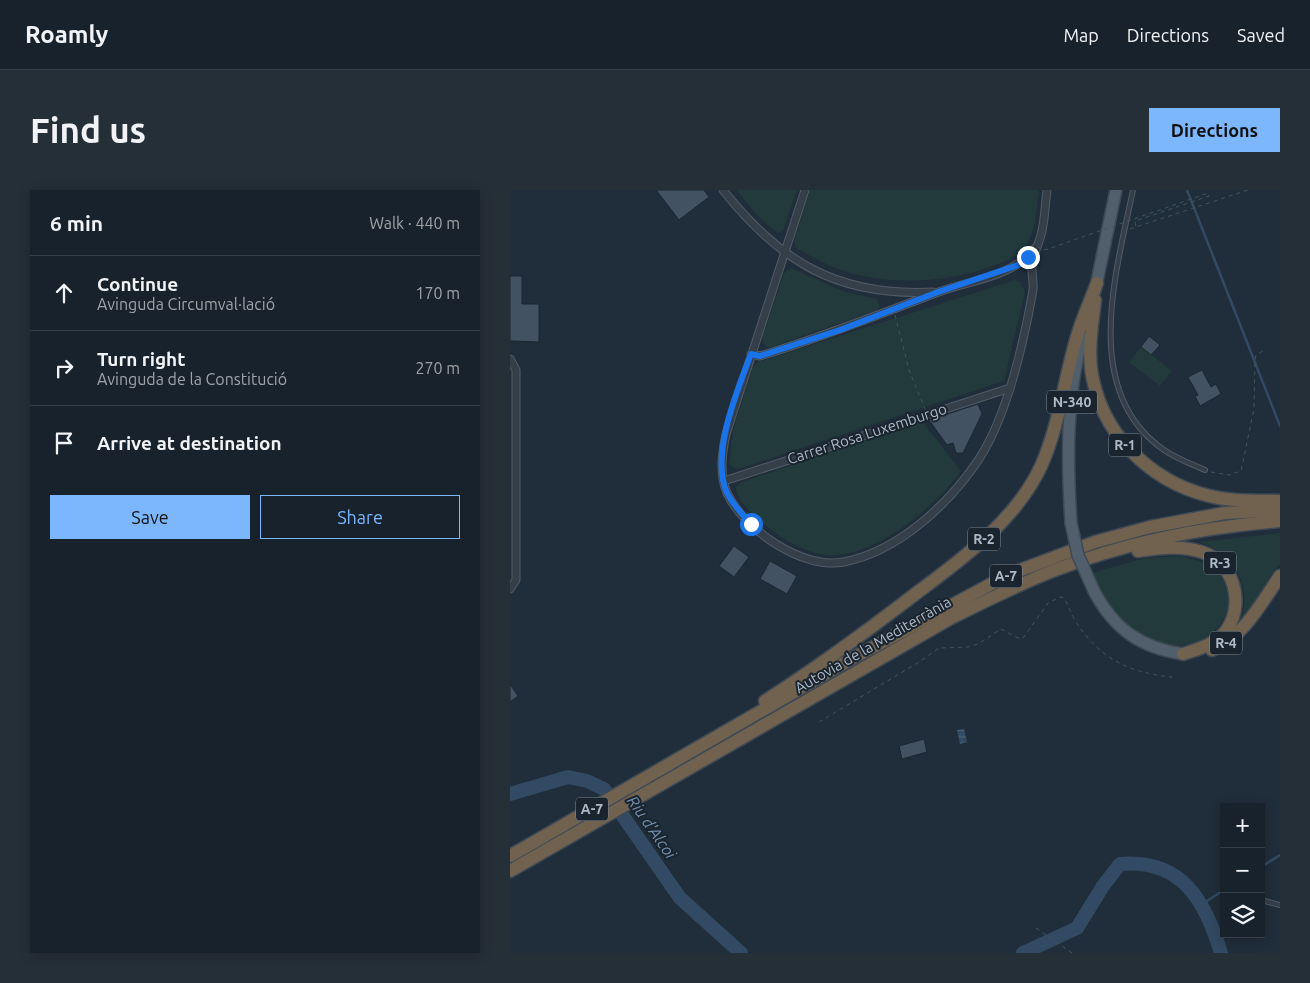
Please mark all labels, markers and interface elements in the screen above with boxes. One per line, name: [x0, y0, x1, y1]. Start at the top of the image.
text: Roamly: [25, 21, 108, 48]
text: Map: [1063, 25, 1099, 45]
text: Directions: [1127, 25, 1209, 45]
text: Saved: [1237, 25, 1285, 45]
button: Directions: [1149, 108, 1280, 152]
text: Find us: [30, 110, 146, 150]
text: 6 min: [50, 211, 103, 235]
text: Walk · 440 m: [369, 214, 460, 232]
route end: [1017, 246, 1040, 269]
text: Continue: [97, 273, 178, 295]
icon: ahead: [50, 279, 78, 307]
text: 170 m: [415, 284, 460, 302]
text: Avinguda Circumval·lació: [97, 295, 275, 313]
text: Turn right: [97, 348, 185, 370]
icon: right: [50, 354, 78, 382]
text: 270 m: [415, 359, 460, 377]
text: Avinguda de la Constitució: [97, 370, 287, 388]
road number: N-340: [1047, 390, 1097, 413]
street label: Carrer Rosa Luxemburgo: [785, 400, 949, 467]
icon: arrive: [50, 429, 78, 457]
text: Arrive at destination: [97, 432, 282, 454]
road number: R-1: [1109, 434, 1141, 456]
button: Save: [50, 495, 250, 539]
button: Share: [260, 495, 460, 539]
route start: [740, 513, 763, 536]
road number: R-2: [968, 528, 1000, 550]
road number: R-3: [1204, 552, 1236, 574]
road number: A-7: [990, 564, 1022, 588]
street label: Autovia de la Mediterrània: [792, 593, 954, 696]
road number: R-4: [1210, 632, 1242, 654]
water label: Riu d'Alcoi: [624, 792, 681, 863]
road number: A-7: [576, 798, 608, 820]
map controls: [1220, 803, 1265, 938]
button: +: [1220, 803, 1265, 848]
button: −: [1220, 848, 1265, 893]
button: layers: [1220, 893, 1265, 938]

